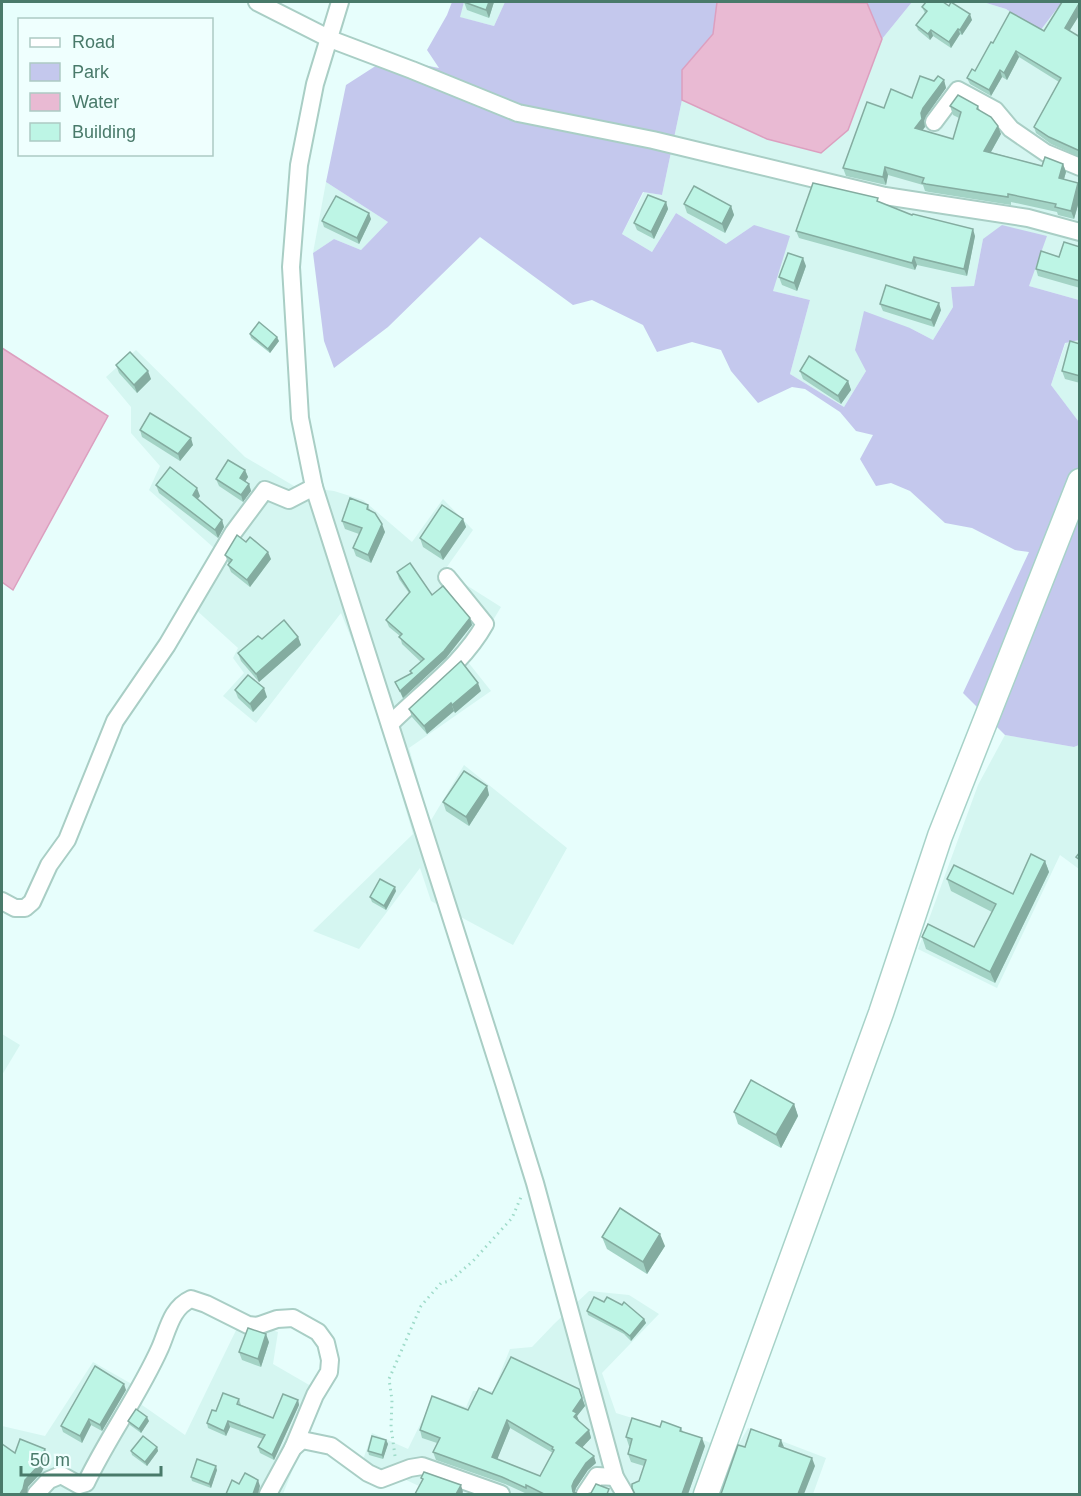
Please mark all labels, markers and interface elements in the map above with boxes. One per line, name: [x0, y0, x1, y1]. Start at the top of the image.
legend: [18, 18, 213, 156]
text: Road: [72, 32, 115, 52]
text: Park: [72, 62, 110, 82]
text: Water: [72, 92, 119, 112]
text: Building: [72, 122, 136, 142]
scale bar: [21, 1439, 160, 1477]
text: 50 m: [30, 1450, 70, 1470]

